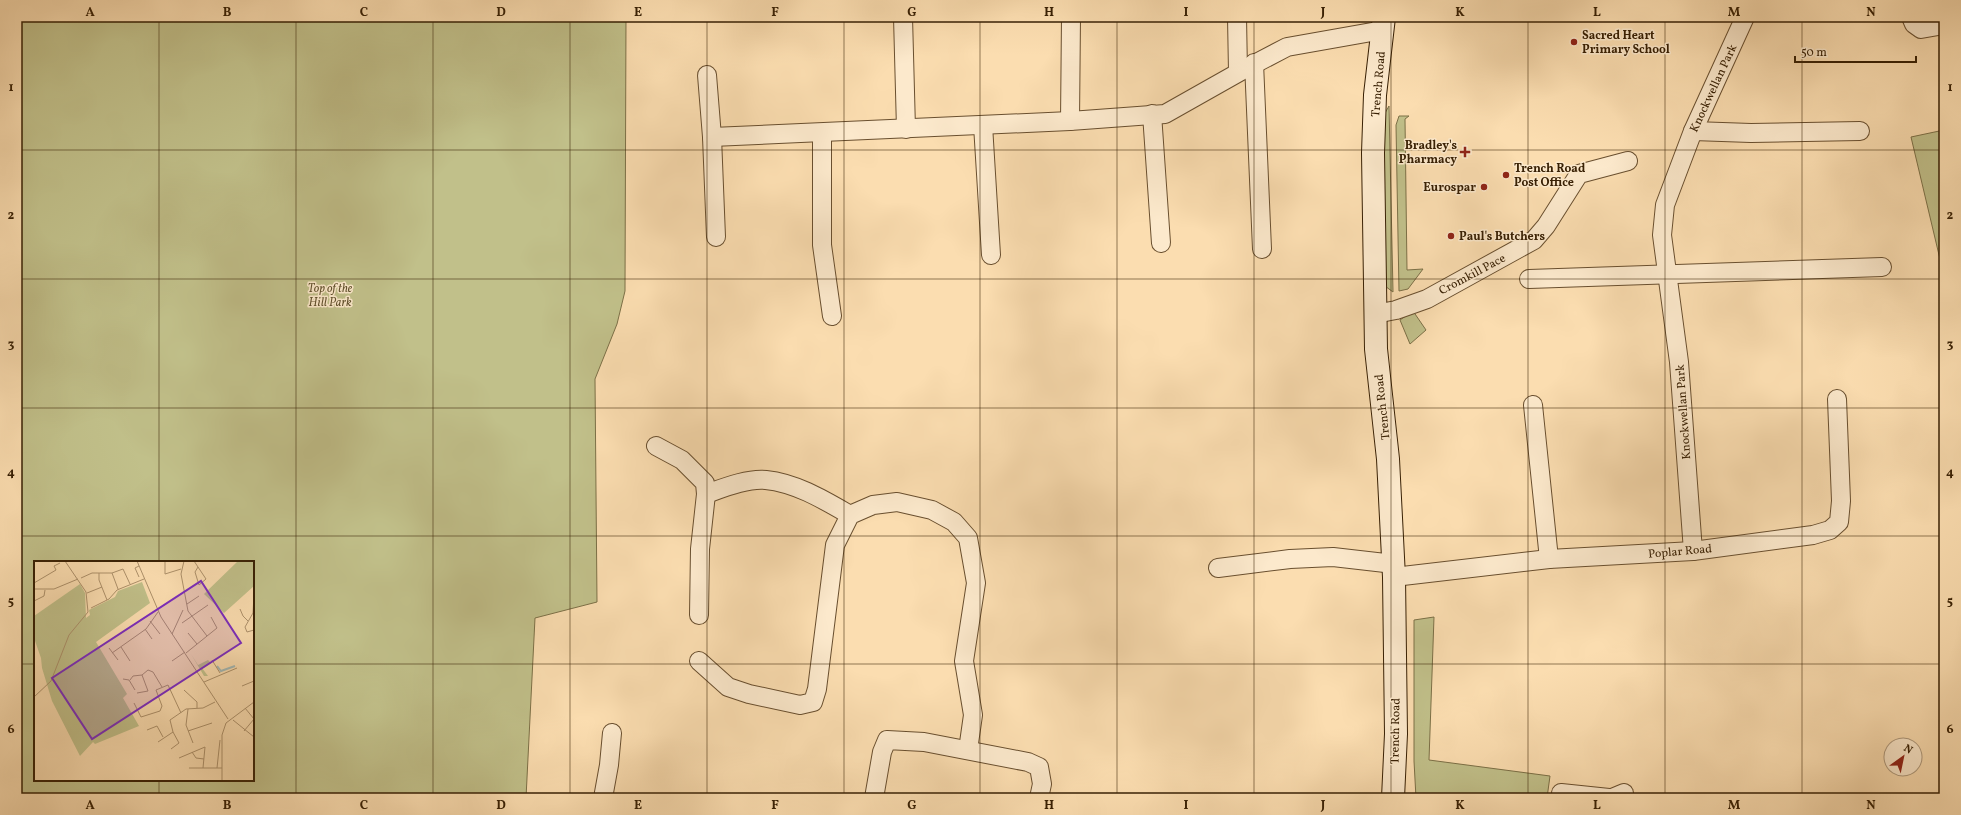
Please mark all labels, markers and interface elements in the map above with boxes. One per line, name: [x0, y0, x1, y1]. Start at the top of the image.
text: A: [85, 4, 95, 22]
text: B: [223, 4, 232, 22]
text: C: [360, 4, 368, 22]
text: D: [496, 4, 506, 22]
text: E: [634, 4, 642, 22]
text: F: [771, 4, 779, 22]
text: G: [907, 4, 917, 22]
text: H: [1044, 4, 1054, 22]
text: I: [1184, 4, 1189, 22]
text: J: [1320, 4, 1326, 22]
text: K: [1455, 4, 1465, 22]
text: L: [1593, 4, 1601, 22]
text: M: [1728, 4, 1741, 22]
text: N: [1866, 4, 1876, 22]
place label: Sacred Heart Primary School: [1582, 28, 1670, 58]
marker: Sacred Heart Primary School: [1569, 37, 1579, 47]
scale bar: [1795, 38, 1916, 64]
street label: Knockwellan Park: [1686, 41, 1742, 135]
text: 50 m: [1801, 45, 1827, 61]
street label: Trench Road: [1368, 50, 1390, 118]
text: 1: [8, 79, 14, 97]
text: 1: [1947, 79, 1953, 97]
place label: Bradley's Pharmacy: [1399, 138, 1457, 168]
marker: Bradley's Pharmacy: [1460, 147, 1470, 157]
place label: Trench Road Post Office: [1514, 161, 1586, 191]
marker: Trench Road Post Office: [1501, 170, 1511, 180]
place label: Eurospar: [1423, 180, 1476, 196]
marker: Eurospar: [1479, 182, 1489, 192]
text: 2: [8, 207, 15, 225]
text: 2: [1947, 207, 1954, 225]
place label: Paul's Butchers: [1459, 229, 1545, 245]
marker: Paul's Butchers: [1446, 231, 1456, 241]
street label: Cromkill Pace: [1436, 250, 1509, 299]
park label: Top of the Hill Park: [308, 281, 353, 311]
text: 3: [8, 336, 15, 354]
text: 3: [1947, 336, 1954, 354]
street label: Knockwellan Park: [1673, 363, 1695, 460]
street label: Trench Road: [1372, 373, 1394, 441]
text: 4: [7, 464, 15, 482]
text: 4: [1946, 464, 1954, 482]
street label: Poplar Road: [1648, 541, 1713, 563]
inset map: [34, 561, 254, 781]
text: 5: [8, 593, 14, 611]
text: 5: [1947, 593, 1953, 611]
street label: Trench Road: [1387, 698, 1405, 764]
text: 6: [7, 721, 15, 739]
text: 6: [1946, 721, 1954, 739]
north arrow: [1883, 737, 1923, 777]
text: N: [1900, 741, 1915, 758]
text: A: [85, 797, 95, 815]
text: B: [223, 797, 232, 815]
text: C: [360, 797, 368, 815]
text: D: [496, 797, 506, 815]
text: E: [634, 797, 642, 815]
text: F: [771, 797, 779, 815]
text: G: [907, 797, 917, 815]
text: H: [1044, 797, 1054, 815]
text: I: [1184, 797, 1189, 815]
text: J: [1320, 797, 1326, 815]
text: K: [1455, 797, 1465, 815]
text: L: [1593, 797, 1601, 815]
text: M: [1728, 797, 1741, 815]
text: N: [1866, 797, 1876, 815]

